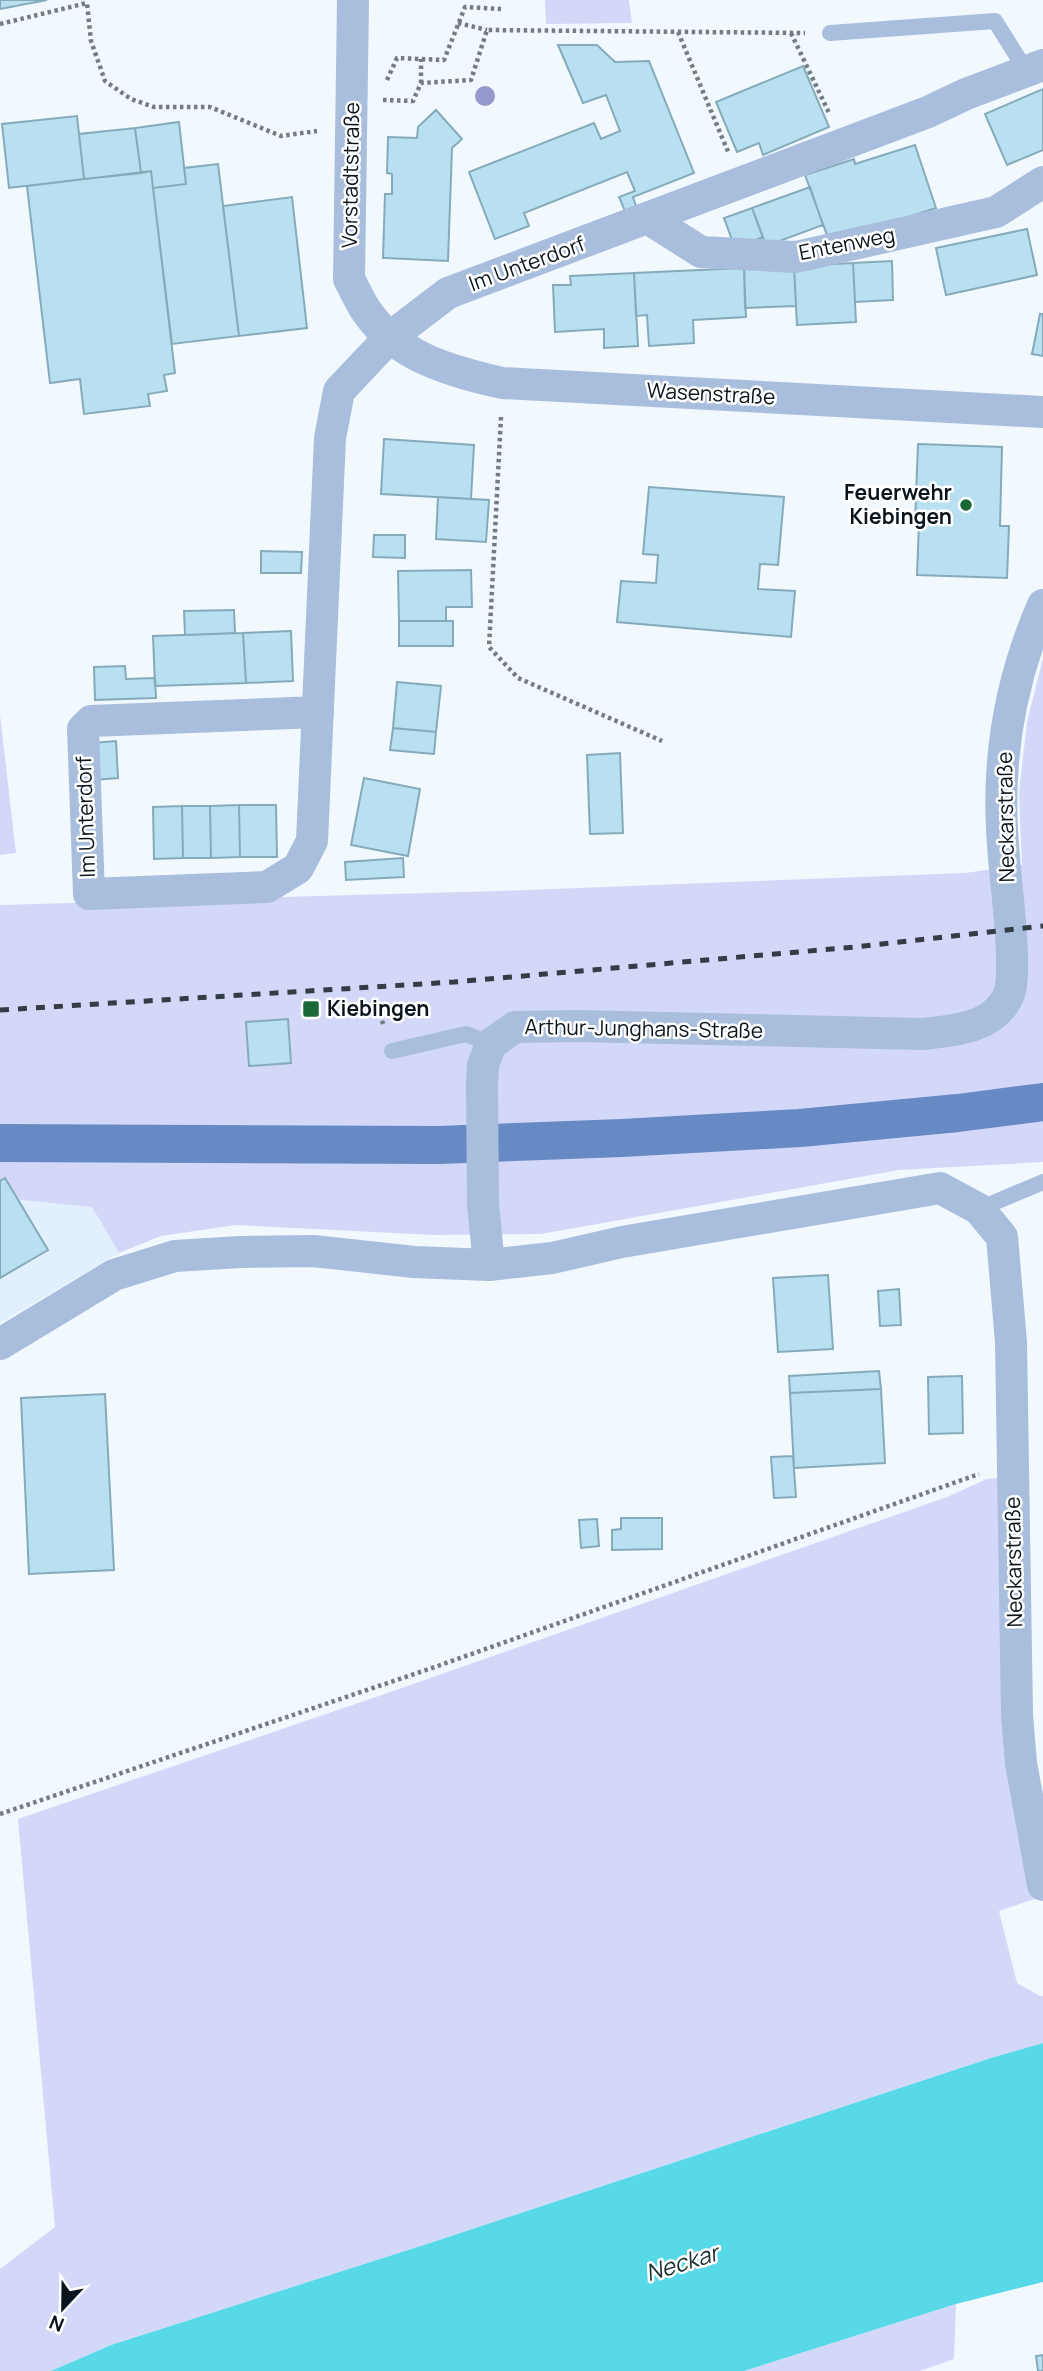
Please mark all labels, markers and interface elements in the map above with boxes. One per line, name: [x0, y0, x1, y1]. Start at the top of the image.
street label: Vorstadtstraße: [335, 102, 365, 248]
street label: Entenweg: [796, 220, 897, 266]
street label: Im Unterdorf: [465, 229, 589, 297]
street label: Wasenstraße: [646, 376, 776, 410]
place label: Feuerwehr Kiebingen: [844, 478, 952, 530]
marker: Feuerwehr Kiebingen: [958, 497, 974, 513]
street label: Neckarstraße: [990, 751, 1020, 883]
street label: Im Unterdorf: [69, 755, 101, 878]
place label: Kiebingen: [327, 994, 429, 1022]
marker: Kiebingen: [301, 999, 321, 1019]
street label: Arthur-Junghans-Straße: [524, 1012, 764, 1044]
street label: Neckarstraße: [998, 1496, 1028, 1628]
water label: Neckar: [641, 2235, 725, 2288]
north arrow: [28, 2273, 98, 2343]
text: N: [45, 2309, 68, 2338]

